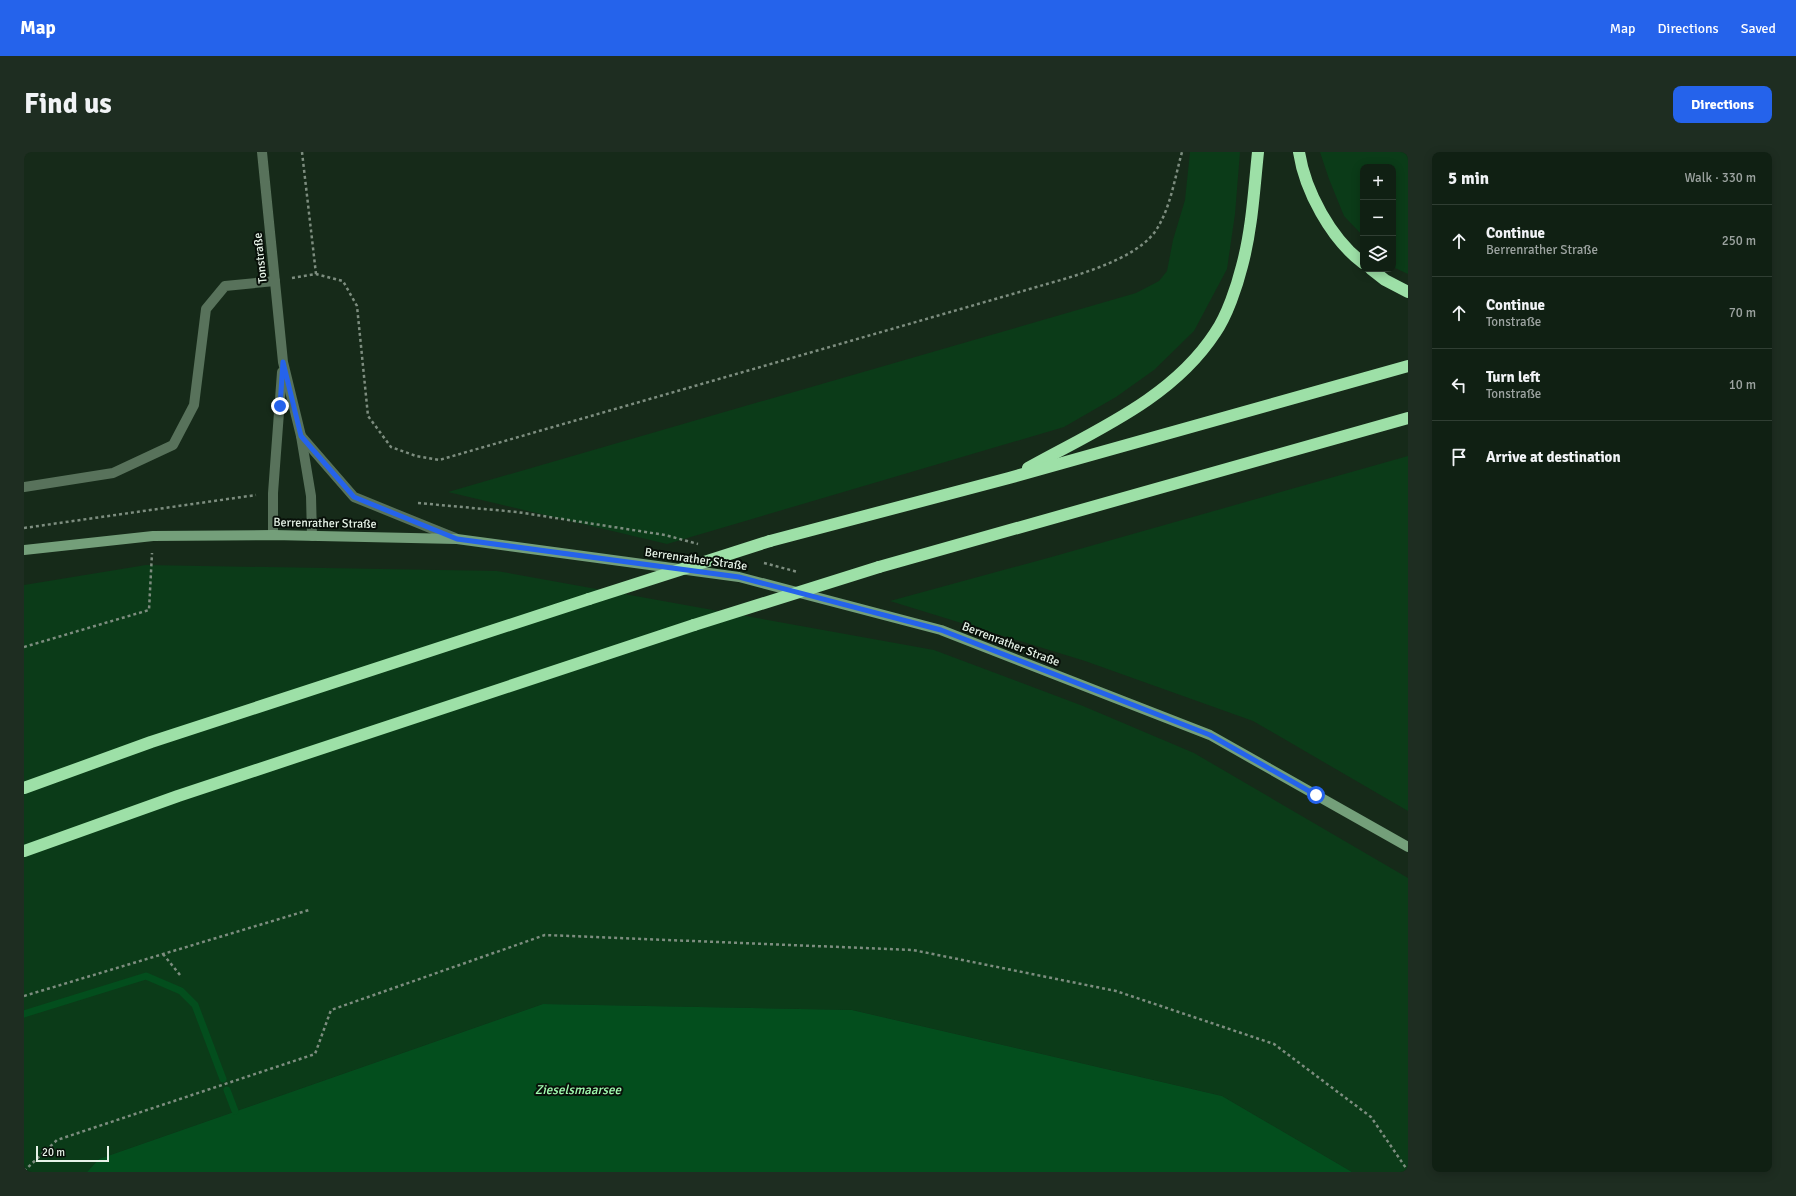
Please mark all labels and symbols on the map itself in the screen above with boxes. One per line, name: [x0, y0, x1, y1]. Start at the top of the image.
street label: Tonstraße: [250, 232, 271, 284]
route end: [271, 397, 289, 415]
street label: Berrenrather Straße: [273, 515, 377, 532]
street label: Berrenrather Straße: [644, 545, 748, 574]
street label: Berrenrather Straße: [960, 619, 1062, 670]
route start: [1307, 786, 1325, 804]
water label: Zieselsmaarsee: [535, 1082, 623, 1098]
scale bar: [36, 1144, 109, 1163]

